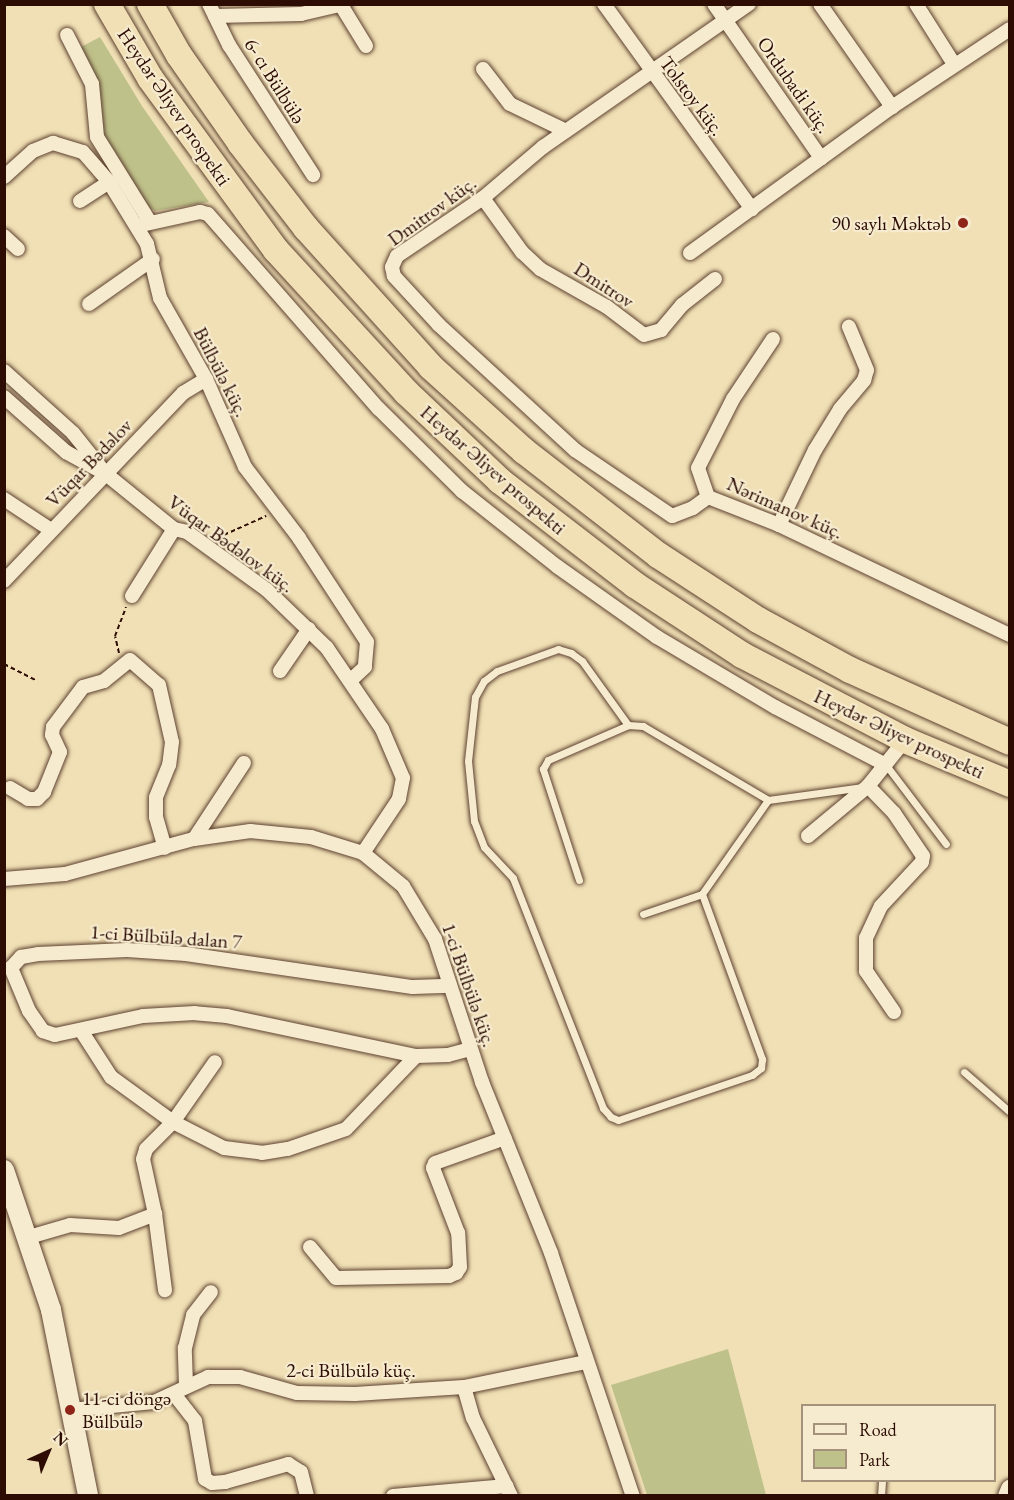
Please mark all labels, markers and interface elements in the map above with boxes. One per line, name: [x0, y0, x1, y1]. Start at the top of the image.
street label: Heydər Əliyev prospekti: [112, 24, 236, 190]
street label: Ordubadi küç.: [752, 32, 836, 138]
street label: 6- cı Bülbülə: [239, 34, 311, 128]
street label: Tolstoy küç.: [654, 52, 730, 140]
street label: Dmitrov küç.: [383, 171, 481, 251]
place label: 90 saylı Məktəb: [831, 211, 951, 235]
marker: 90 saylı Məktəb: [956, 216, 970, 230]
street label: Dmitrov: [569, 257, 639, 313]
street label: Bülbülə küç.: [188, 323, 254, 421]
street label: Heydər Əliyev prospekti: [415, 400, 571, 540]
street label: Vüqar Bədəlov: [41, 414, 137, 512]
street label: Nərimanov küç.: [723, 472, 847, 544]
street label: Vüqar Bədəlov küç.: [163, 490, 299, 598]
street label: Heydər Əliyev prospekti: [810, 684, 988, 784]
street label: 1-ci Bülbülə dalan 7: [89, 920, 243, 954]
street label: 1-ci Bülbülə küç.: [437, 920, 501, 1050]
street label: 2-ci Bülbülə küç.: [286, 1358, 416, 1382]
place label: 11-ci döngə Bülbülə: [82, 1386, 171, 1433]
marker: 11-ci döngə Bülbülə: [63, 1403, 77, 1417]
legend: [801, 1404, 996, 1482]
text: Road: [859, 1418, 897, 1441]
north arrow: [18, 1422, 78, 1482]
text: N: [49, 1427, 73, 1451]
text: Park: [859, 1448, 890, 1471]

